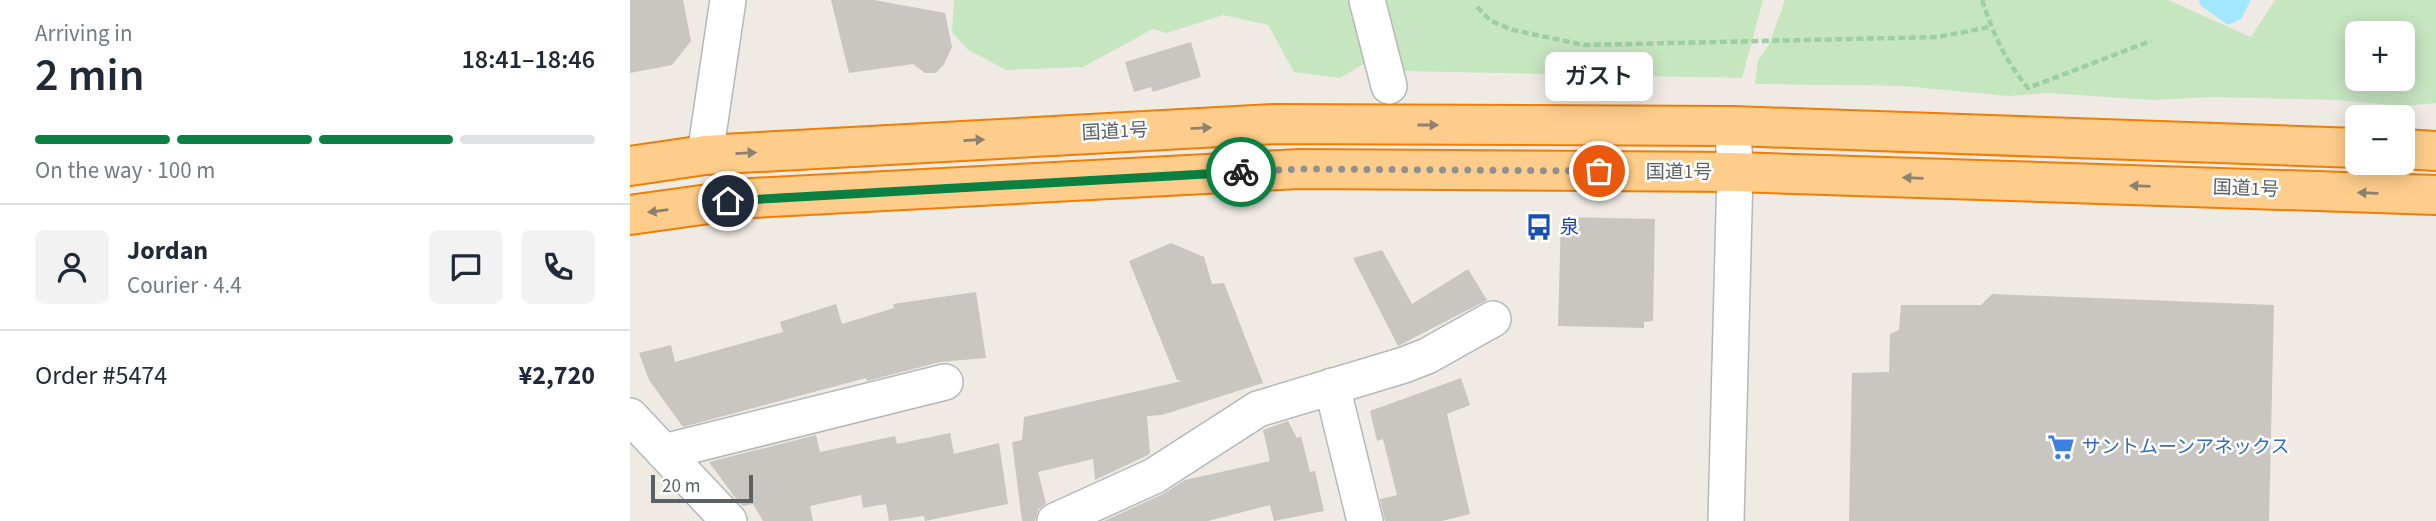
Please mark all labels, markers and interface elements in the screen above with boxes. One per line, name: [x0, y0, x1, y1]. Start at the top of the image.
text: Arriving in: [35, 17, 133, 50]
map controls: [2345, 21, 2415, 175]
button: +: [2345, 21, 2415, 91]
text: 18:41–18:46: [462, 41, 595, 78]
text: 2 min: [35, 43, 144, 108]
callout: ガスト: [1545, 52, 1653, 101]
text: ガスト: [1565, 60, 1634, 93]
button: −: [2345, 105, 2415, 175]
street label: 国道1号: [1081, 117, 1149, 147]
one-way arrow: [1417, 119, 1439, 130]
one-way arrow: [1190, 122, 1212, 133]
one-way arrow: [963, 135, 985, 146]
courier: [1206, 137, 1276, 207]
pin: [1569, 141, 1629, 201]
one-way arrow: [736, 147, 758, 158]
icon: bag: [1580, 152, 1618, 190]
icon: bike: [1222, 153, 1260, 191]
text: On the way · 100 m: [35, 154, 215, 187]
street label: 国道1号: [1646, 159, 1712, 186]
pin: [698, 171, 758, 231]
one-way arrow: [1902, 172, 1924, 184]
street label: 国道1号: [2212, 174, 2280, 204]
one-way arrow: [2129, 180, 2151, 191]
icon: home: [709, 182, 747, 220]
one-way arrow: [2357, 187, 2379, 199]
one-way arrow: [647, 206, 669, 217]
bus stop icon: 泉: [1524, 212, 1554, 242]
place label: 泉: [1560, 214, 1579, 241]
button: person: [35, 230, 109, 304]
button: chat: [429, 230, 503, 304]
button: phone: [521, 230, 595, 304]
text: Jordan: [127, 232, 208, 269]
text: Courier · 4.4: [127, 269, 242, 302]
text: Order #5474: [35, 357, 167, 394]
text: ¥2,720: [519, 357, 595, 394]
supermarket icon: サントムーンアネックス: [2046, 432, 2076, 462]
place label: サントムーンアネックス: [2082, 434, 2289, 461]
scale bar: [651, 472, 752, 504]
text: 20 m: [662, 473, 700, 500]

